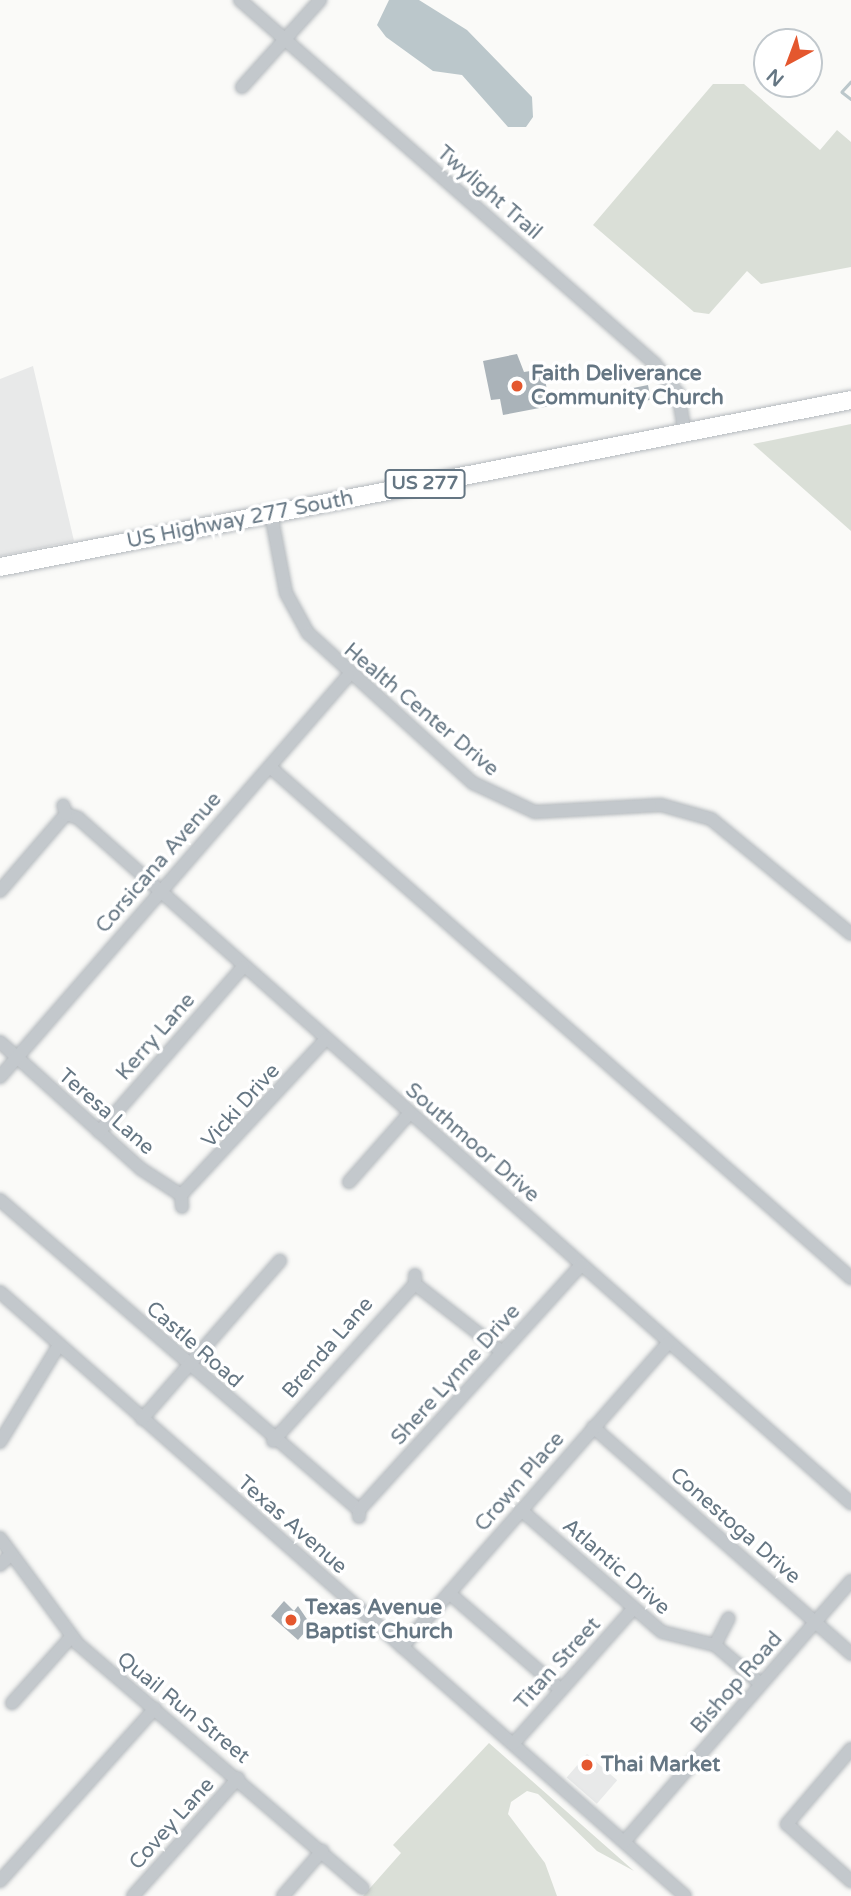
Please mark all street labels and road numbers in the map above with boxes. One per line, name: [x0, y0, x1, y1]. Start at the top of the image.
street label: Twylight Trail: [431, 141, 547, 245]
road number: US 277: [383, 468, 467, 499]
street label: US Highway 277 South: [125, 486, 355, 554]
street label: Health Center Drive: [338, 638, 504, 782]
street label: Corsicana Avenue: [91, 787, 227, 939]
street label: Kerry Lane: [111, 988, 201, 1086]
street label: Vicki Drive: [197, 1059, 285, 1153]
street label: Teresa Lane: [53, 1064, 159, 1160]
street label: Southmoor Drive: [400, 1078, 544, 1208]
street label: Brenda Lane: [277, 1292, 379, 1404]
street label: Castle Road: [141, 1296, 247, 1394]
street label: Shere Lynne Drive: [386, 1299, 526, 1451]
street label: Crown Place: [470, 1427, 570, 1537]
street label: Conestoga Drive: [665, 1463, 805, 1589]
street label: Texas Avenue: [232, 1471, 352, 1579]
street label: Atlantic Drive: [557, 1513, 675, 1621]
street label: Titan Street: [510, 1613, 606, 1715]
street label: Bishop Road: [686, 1627, 788, 1739]
street label: Quail Run Street: [112, 1647, 254, 1769]
street label: Covey Lane: [124, 1773, 220, 1875]

